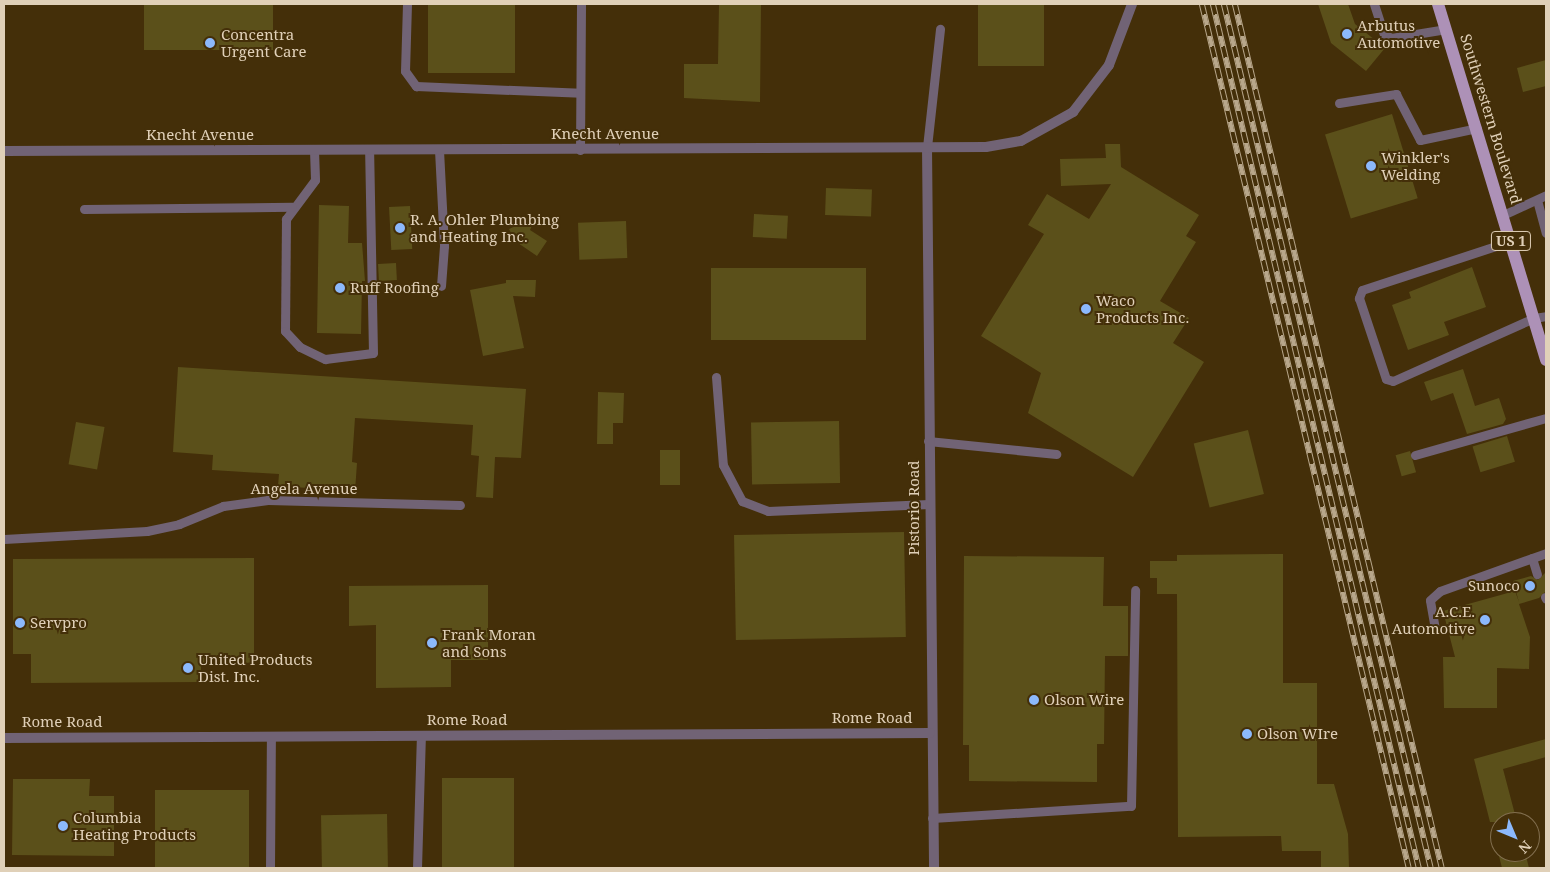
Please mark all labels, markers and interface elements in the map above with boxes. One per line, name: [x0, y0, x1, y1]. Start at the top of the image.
place label: Arbutus Automotive: [1357, 16, 1440, 51]
place label: Concentra Urgent Care: [221, 25, 307, 60]
marker: Arbutus Automotive: [1341, 28, 1353, 40]
street label: Southwestern Boulevard: [1457, 32, 1525, 206]
marker: Concentra Urgent Care: [203, 36, 217, 50]
street label: Knecht Avenue: [551, 125, 659, 143]
street label: Knecht Avenue: [146, 126, 254, 144]
place label: Winkler's Welding: [1381, 148, 1450, 183]
marker: Winkler's Welding: [1365, 160, 1377, 172]
place label: R. A. Ohler Plumbing and Heating Inc.: [410, 210, 559, 245]
marker: R. A. Ohler Plumbing and Heating Inc.: [394, 222, 406, 234]
road number: US 1: [1490, 230, 1532, 252]
place label: Ruff Roofing: [350, 279, 439, 297]
marker: Ruff Roofing: [334, 282, 346, 294]
place label: Waco Products Inc.: [1096, 291, 1189, 326]
marker: Waco Products Inc.: [1080, 303, 1092, 315]
street label: Pistorio Road: [905, 460, 923, 556]
street label: Angela Avenue: [251, 480, 357, 498]
place label: Sunoco: [1468, 577, 1520, 595]
marker: Sunoco: [1524, 580, 1536, 592]
place label: A.C.E. Automotive: [1392, 602, 1475, 637]
place label: Servpro: [30, 614, 87, 632]
marker: A.C.E. Automotive: [1479, 614, 1491, 626]
marker: Servpro: [14, 617, 26, 629]
place label: Frank Moran and Sons: [442, 625, 536, 660]
marker: Frank Moran and Sons: [426, 637, 438, 649]
place label: United Products Dist. Inc.: [198, 650, 313, 685]
marker: United Products Dist. Inc.: [182, 662, 194, 674]
place label: Olson Wire: [1044, 691, 1124, 709]
marker: Olson Wire: [1028, 694, 1040, 706]
street label: Rome Road: [832, 709, 912, 727]
street label: Rome Road: [427, 711, 507, 729]
street label: Rome Road: [22, 713, 102, 731]
place label: Olson WIre: [1257, 725, 1338, 743]
marker: Olson WIre: [1241, 728, 1253, 740]
place label: Columbia Heating Products: [73, 808, 196, 843]
north arrow: [1490, 812, 1540, 862]
marker: Columbia Heating Products: [57, 820, 69, 832]
text: N: [1515, 837, 1536, 858]

